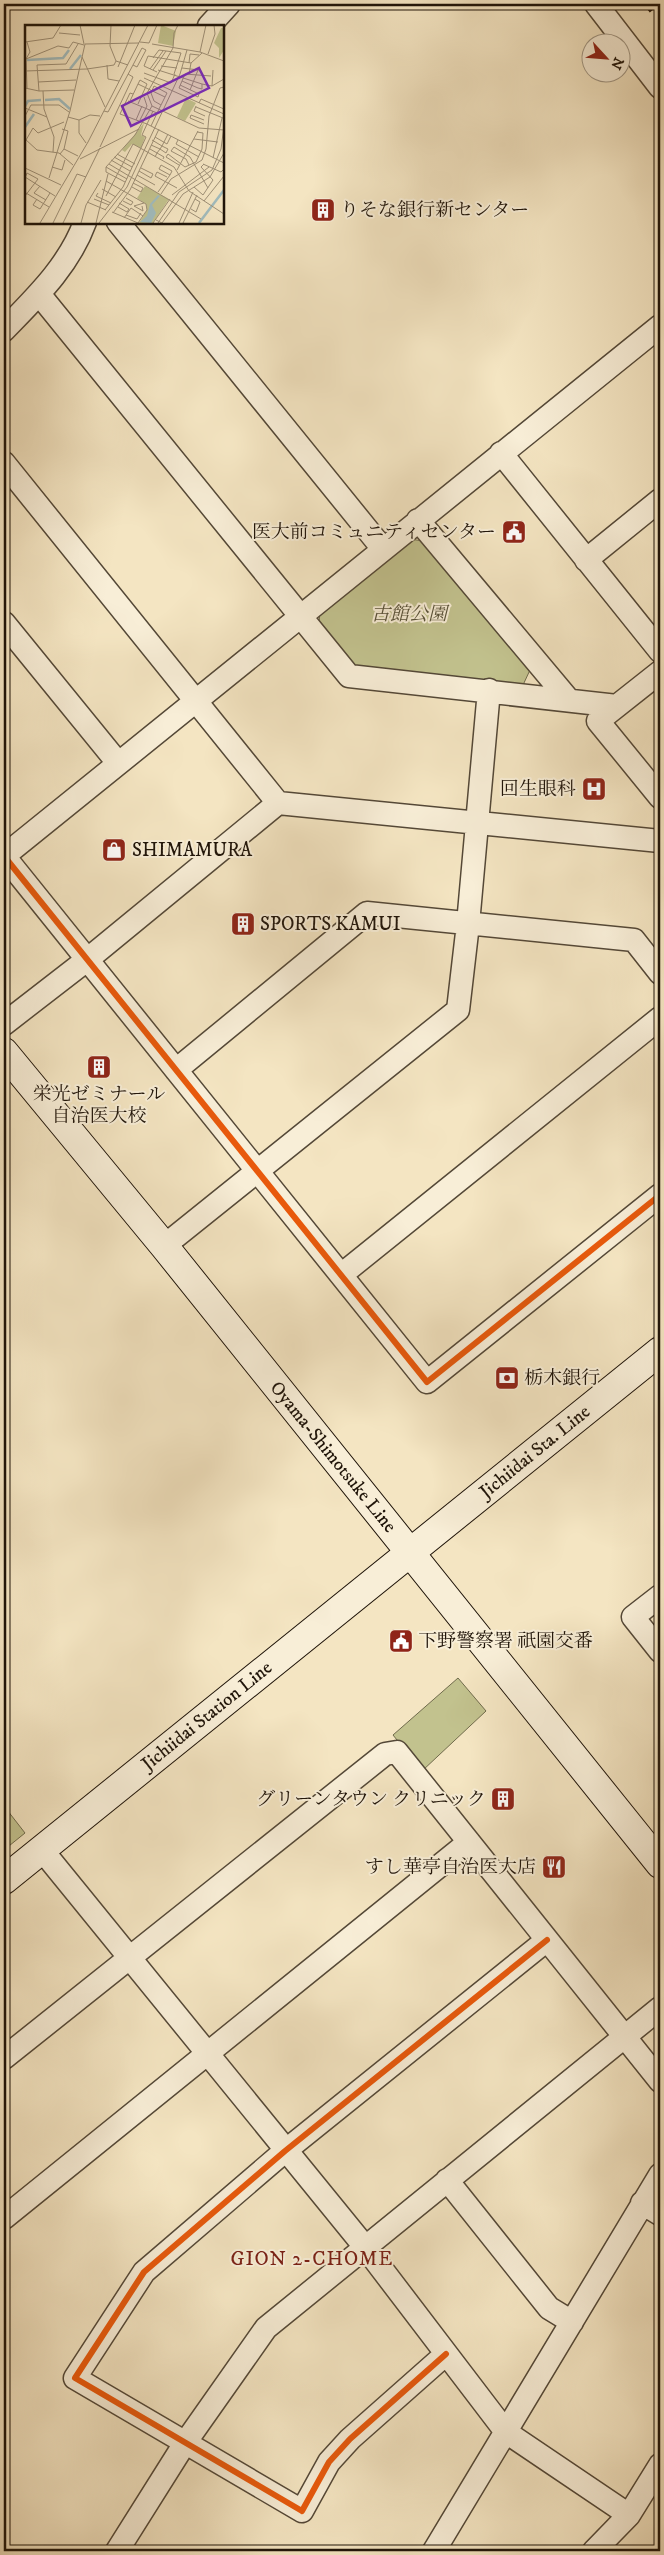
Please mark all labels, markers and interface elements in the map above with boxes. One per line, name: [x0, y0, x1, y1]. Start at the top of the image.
inset map: [25, 25, 224, 224]
north arrow: [582, 32, 632, 82]
text: N: [606, 54, 627, 73]
building icon: りそな銀行新センター: [310, 197, 336, 223]
place label: りそな銀行新センター: [340, 199, 529, 222]
public building icon: 医大前コミュニティセンター: [501, 519, 527, 545]
place label: 医大前コミュニティセンター: [252, 521, 496, 544]
park label: 古館公園: [371, 603, 450, 626]
hospital icon: 回生眼科: [581, 776, 607, 802]
place label: 回生眼科: [500, 778, 576, 801]
shop icon: SHIMAMURA: [101, 837, 127, 863]
place label: SHIMAMURA: [132, 839, 253, 862]
building icon: SPORTS KAMUI: [230, 911, 256, 937]
place label: SPORTS KAMUI: [260, 913, 401, 936]
building icon: 栄光ゼミナール 自治医大校: [86, 1054, 112, 1080]
place label: 栄光ゼミナール 自治医大校: [33, 1083, 165, 1128]
bank icon: 栃木銀行: [494, 1365, 520, 1391]
place label: 栃木銀行: [524, 1367, 600, 1390]
street label: Oyama-Shimotsuke Line: [265, 1377, 401, 1537]
street label: Jichiidai Sta. Line: [473, 1400, 595, 1505]
public building icon: 下野警察署 祇園交番: [388, 1628, 414, 1654]
place label: 下野警察署 祇園交番: [418, 1630, 593, 1653]
street label: Jichiidai Station Line: [136, 1656, 277, 1777]
building icon: グリーンタウン クリニック: [490, 1786, 516, 1812]
place label: グリーンタウン クリニック: [256, 1788, 486, 1811]
restaurant icon: すし華亭自治医大店: [541, 1854, 567, 1880]
place label: すし華亭自治医大店: [365, 1856, 536, 1879]
district label: GION 2-CHOME: [231, 2247, 393, 2272]

